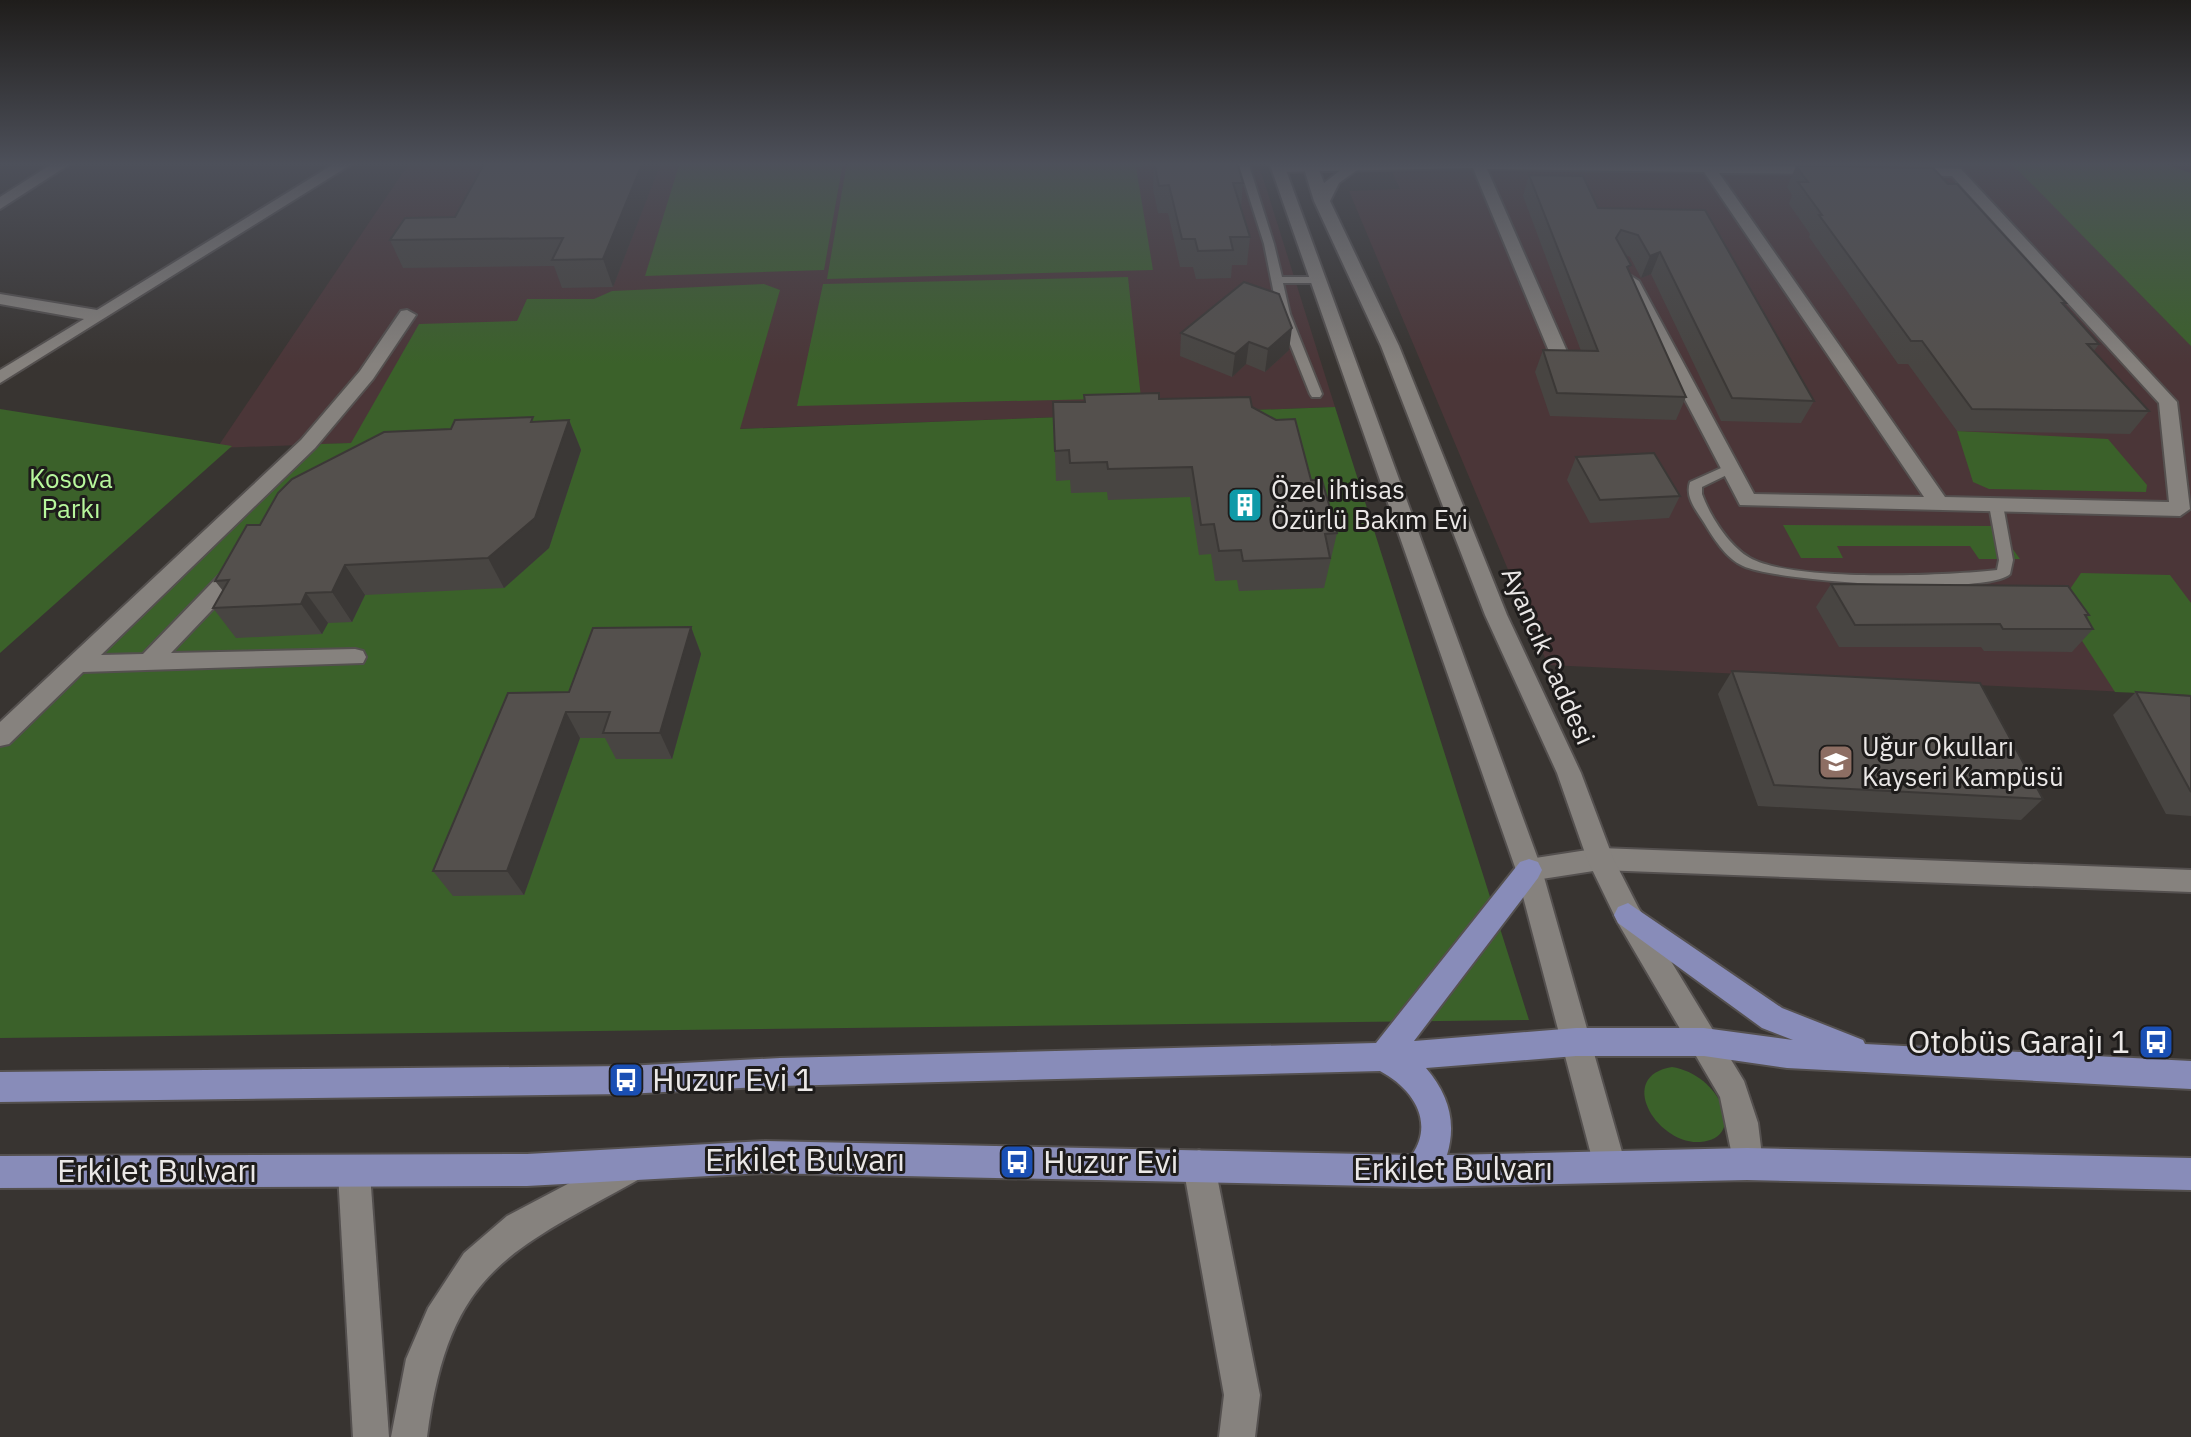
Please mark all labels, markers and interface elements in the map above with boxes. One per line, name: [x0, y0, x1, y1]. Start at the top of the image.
park label: Kosova Parkı: [29, 461, 113, 525]
place label: Özel ihtisas Özürlü Bakım Evi: [1271, 472, 1468, 536]
building icon: Özel ihtisas Özürlü Bakım Evi: [1226, 486, 1264, 524]
street label: Ayancık Caddesi: [1495, 562, 1603, 750]
place label: Uğur Okulları Kayseri Kampüsü: [1862, 729, 2064, 793]
school or university icon: Uğur Okulları Kayseri Kampüsü: [1817, 743, 1855, 781]
place label: Otobüs Garajı 1: [1908, 1020, 2130, 1062]
bus stop icon: Otobüs Garajı 1: [2137, 1023, 2175, 1061]
place label: Huzur Evi 1: [652, 1058, 814, 1100]
bus stop icon: Huzur Evi 1: [607, 1061, 645, 1099]
street label: Erkilet Bulvarı: [705, 1138, 905, 1180]
place label: Huzur Evi: [1043, 1140, 1179, 1182]
bus stop icon: Huzur Evi: [998, 1143, 1036, 1181]
street label: Erkilet Bulvarı: [1353, 1147, 1553, 1189]
street label: Erkilet Bulvarı: [57, 1149, 257, 1191]

